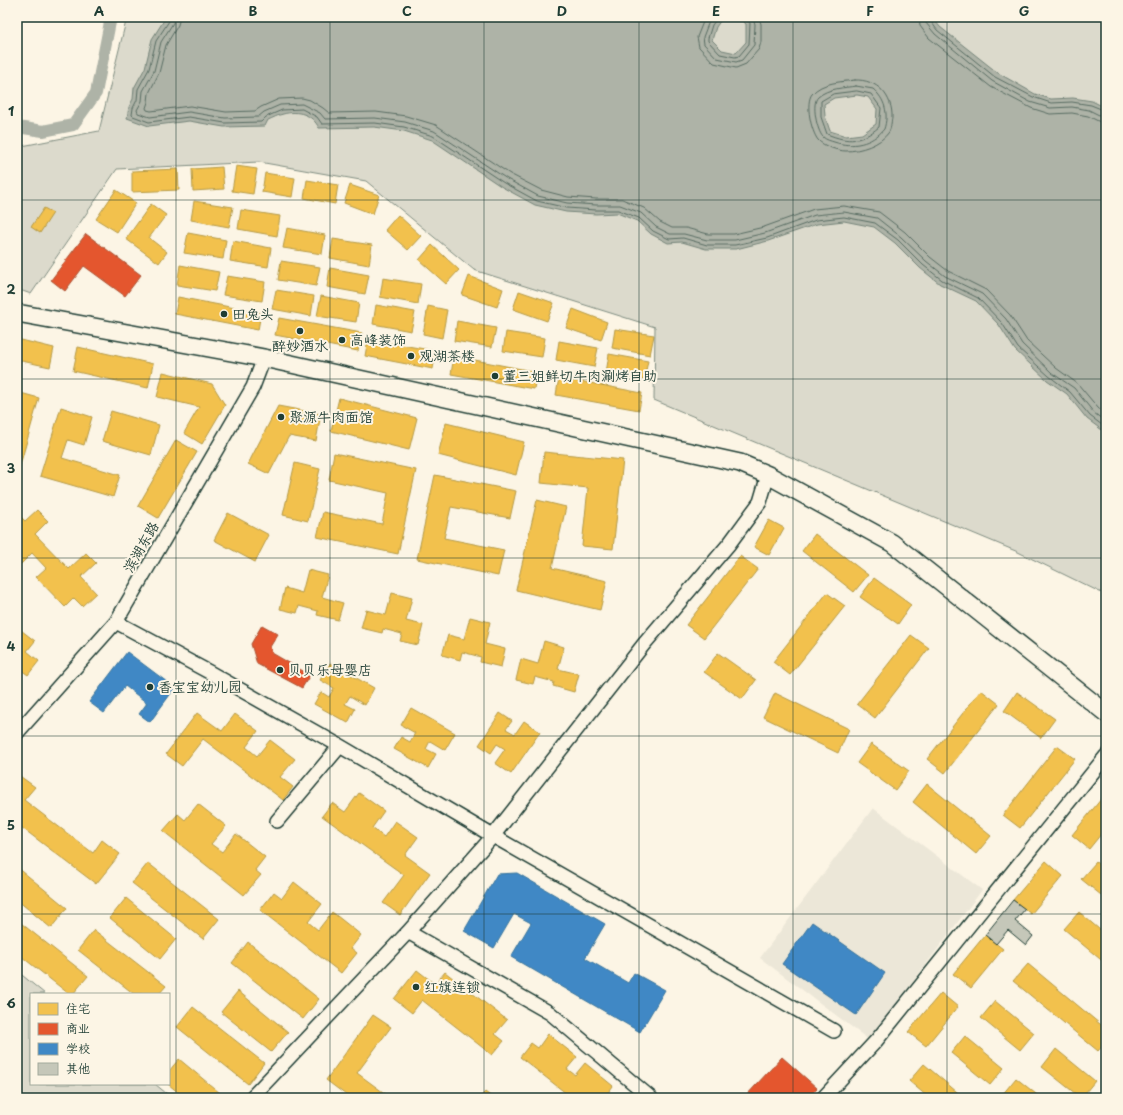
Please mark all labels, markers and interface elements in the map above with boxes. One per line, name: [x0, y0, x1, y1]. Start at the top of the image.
text: A: [94, 1, 104, 20]
text: B: [249, 1, 258, 20]
text: C: [402, 1, 412, 20]
text: D: [557, 1, 567, 20]
text: E: [712, 1, 720, 20]
text: F: [866, 1, 874, 20]
text: G: [1019, 1, 1029, 20]
text: 1: [8, 101, 14, 120]
text: 2: [6, 279, 16, 298]
place label: 田兔头: [232, 303, 274, 324]
marker: 田兔头: [219, 309, 229, 319]
marker: 醉妙酒水: [295, 326, 305, 336]
place label: 高峰装饰: [350, 329, 406, 350]
place label: 醉妙酒水: [272, 335, 329, 356]
marker: 高峰装饰: [337, 335, 347, 345]
place label: 观湖茶楼: [419, 345, 475, 366]
marker: 观湖茶楼: [406, 351, 416, 361]
place label: 董三姐鲜切牛肉涮烤自助: [503, 365, 657, 386]
marker: 董三姐鲜切牛肉涮烤自助: [490, 371, 500, 381]
place label: 聚源牛肉面馆: [289, 406, 373, 427]
marker: 聚源牛肉面馆: [276, 412, 286, 422]
text: 3: [7, 458, 16, 477]
street label: 滨湖东路: [117, 517, 164, 576]
text: 4: [7, 636, 16, 655]
place label: 贝贝乐母婴店: [288, 659, 372, 680]
marker: 贝贝乐母婴店: [275, 665, 285, 675]
place label: 香宝宝幼儿园: [158, 676, 242, 697]
marker: 香宝宝幼儿园: [145, 682, 155, 692]
text: 5: [7, 815, 15, 834]
place label: 红旗连锁: [424, 976, 480, 997]
marker: 红旗连锁: [411, 982, 421, 992]
text: 6: [6, 993, 16, 1012]
legend: [30, 993, 170, 1085]
text: 住宅: [66, 999, 90, 1017]
text: 商业: [66, 1019, 90, 1037]
text: 学校: [66, 1039, 90, 1057]
text: 其他: [66, 1059, 90, 1077]

